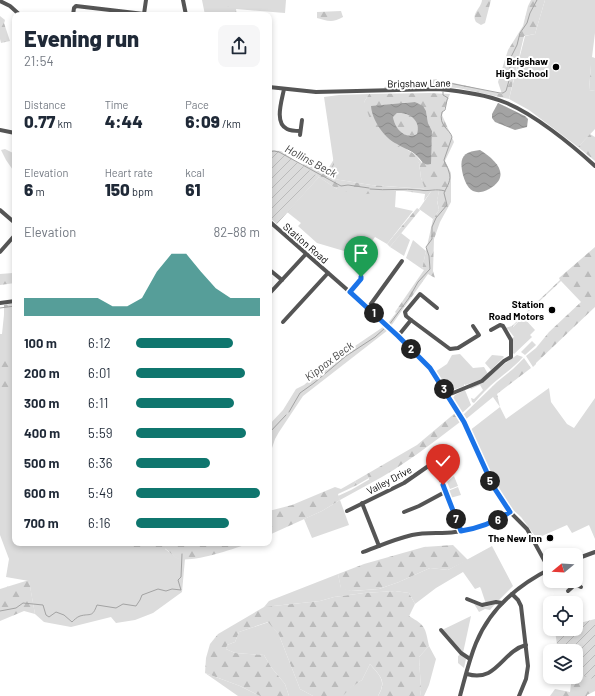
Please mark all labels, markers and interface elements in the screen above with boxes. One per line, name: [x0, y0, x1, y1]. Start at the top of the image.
text: Evening run: [24, 25, 139, 51]
button: share: [218, 25, 260, 67]
text: 21:54: [24, 53, 54, 69]
place label: Brigshaw High School: [496, 55, 548, 79]
marker: Brigshaw High School: [551, 62, 561, 72]
street label: Brigshaw Lane: [387, 76, 451, 90]
text: Distance: [24, 98, 66, 111]
text: Time: [105, 98, 128, 111]
text: Pace: [185, 98, 209, 111]
text: 0.77: [24, 111, 55, 131]
text: 4:44: [105, 111, 143, 131]
text: 6:09: [185, 111, 220, 131]
text: km: [55, 117, 72, 130]
text: /km: [220, 117, 241, 130]
water label: Hollins Beck: [283, 142, 340, 180]
text: Elevation: [24, 166, 68, 179]
text: Heart rate: [105, 166, 153, 179]
text: kcal: [185, 166, 205, 179]
text: 6: [24, 179, 33, 199]
text: 150: [105, 179, 130, 199]
text: 61: [185, 179, 201, 199]
text: m: [33, 185, 45, 198]
text: bpm: [130, 185, 153, 198]
street label: Station Road: [281, 220, 331, 266]
text: Elevation: [24, 224, 76, 240]
text: 82–88 m: [214, 224, 260, 240]
pin: [344, 236, 378, 277]
icon: arrive: [350, 242, 372, 264]
place label: Station Road Motors: [489, 298, 544, 322]
pin: 1: [364, 303, 384, 323]
marker: Station Road Motors: [547, 305, 557, 315]
text: 1: [372, 306, 376, 319]
text: 100 m: [24, 335, 57, 351]
text: 6:12: [88, 335, 111, 351]
water label: Kippax Beck: [302, 338, 356, 383]
pin: 2: [401, 339, 421, 359]
text: 2: [408, 342, 414, 355]
text: 200 m: [24, 365, 60, 381]
text: 6:01: [88, 365, 111, 381]
pin: 3: [434, 379, 454, 399]
text: 3: [441, 382, 447, 395]
text: 300 m: [24, 395, 59, 411]
text: 6:11: [88, 395, 108, 411]
text: 400 m: [24, 425, 60, 441]
text: 5:59: [88, 425, 113, 441]
pin: [426, 444, 460, 485]
icon: check: [432, 450, 454, 472]
text: 500 m: [24, 455, 59, 471]
text: 6:36: [88, 455, 113, 471]
street label: Valley Drive: [364, 463, 414, 497]
pin: 5: [480, 471, 500, 491]
text: 5: [487, 474, 493, 487]
text: 600 m: [24, 485, 59, 501]
text: 5:49: [88, 485, 113, 501]
pin: 7: [446, 509, 466, 529]
pin: 6: [488, 510, 508, 530]
text: 7: [453, 512, 459, 525]
text: 6: [495, 513, 501, 526]
text: 700 m: [24, 515, 59, 531]
text: 6:16: [88, 515, 110, 531]
place label: The New Inn: [488, 532, 542, 544]
marker: The New Inn: [545, 533, 555, 543]
north arrow: [543, 548, 583, 588]
map controls: [543, 548, 583, 684]
button: locate: [543, 596, 583, 636]
button: layers: [543, 644, 583, 684]

